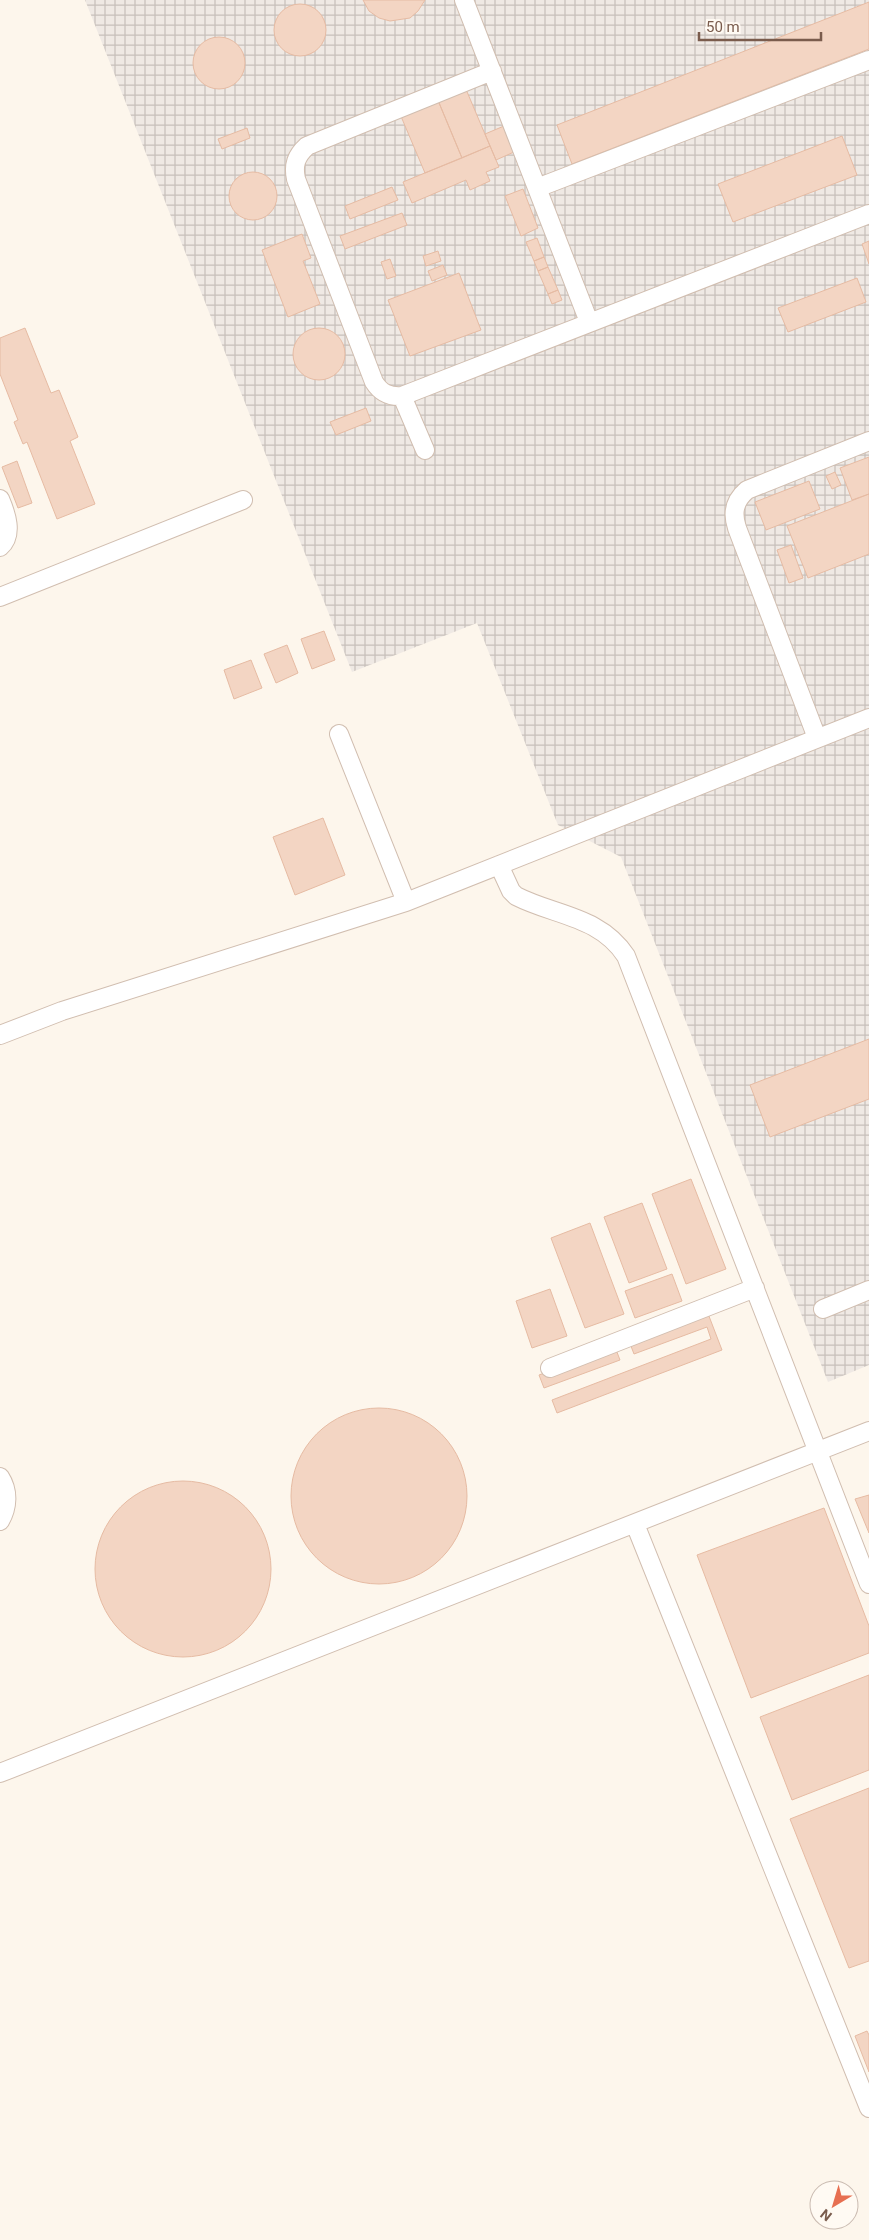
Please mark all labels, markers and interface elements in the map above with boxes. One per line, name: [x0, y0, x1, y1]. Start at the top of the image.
scale bar: [699, 10, 822, 42]
text: 50 m: [706, 18, 740, 36]
north arrow: [809, 2180, 859, 2230]
text: N: [817, 2206, 835, 2225]

